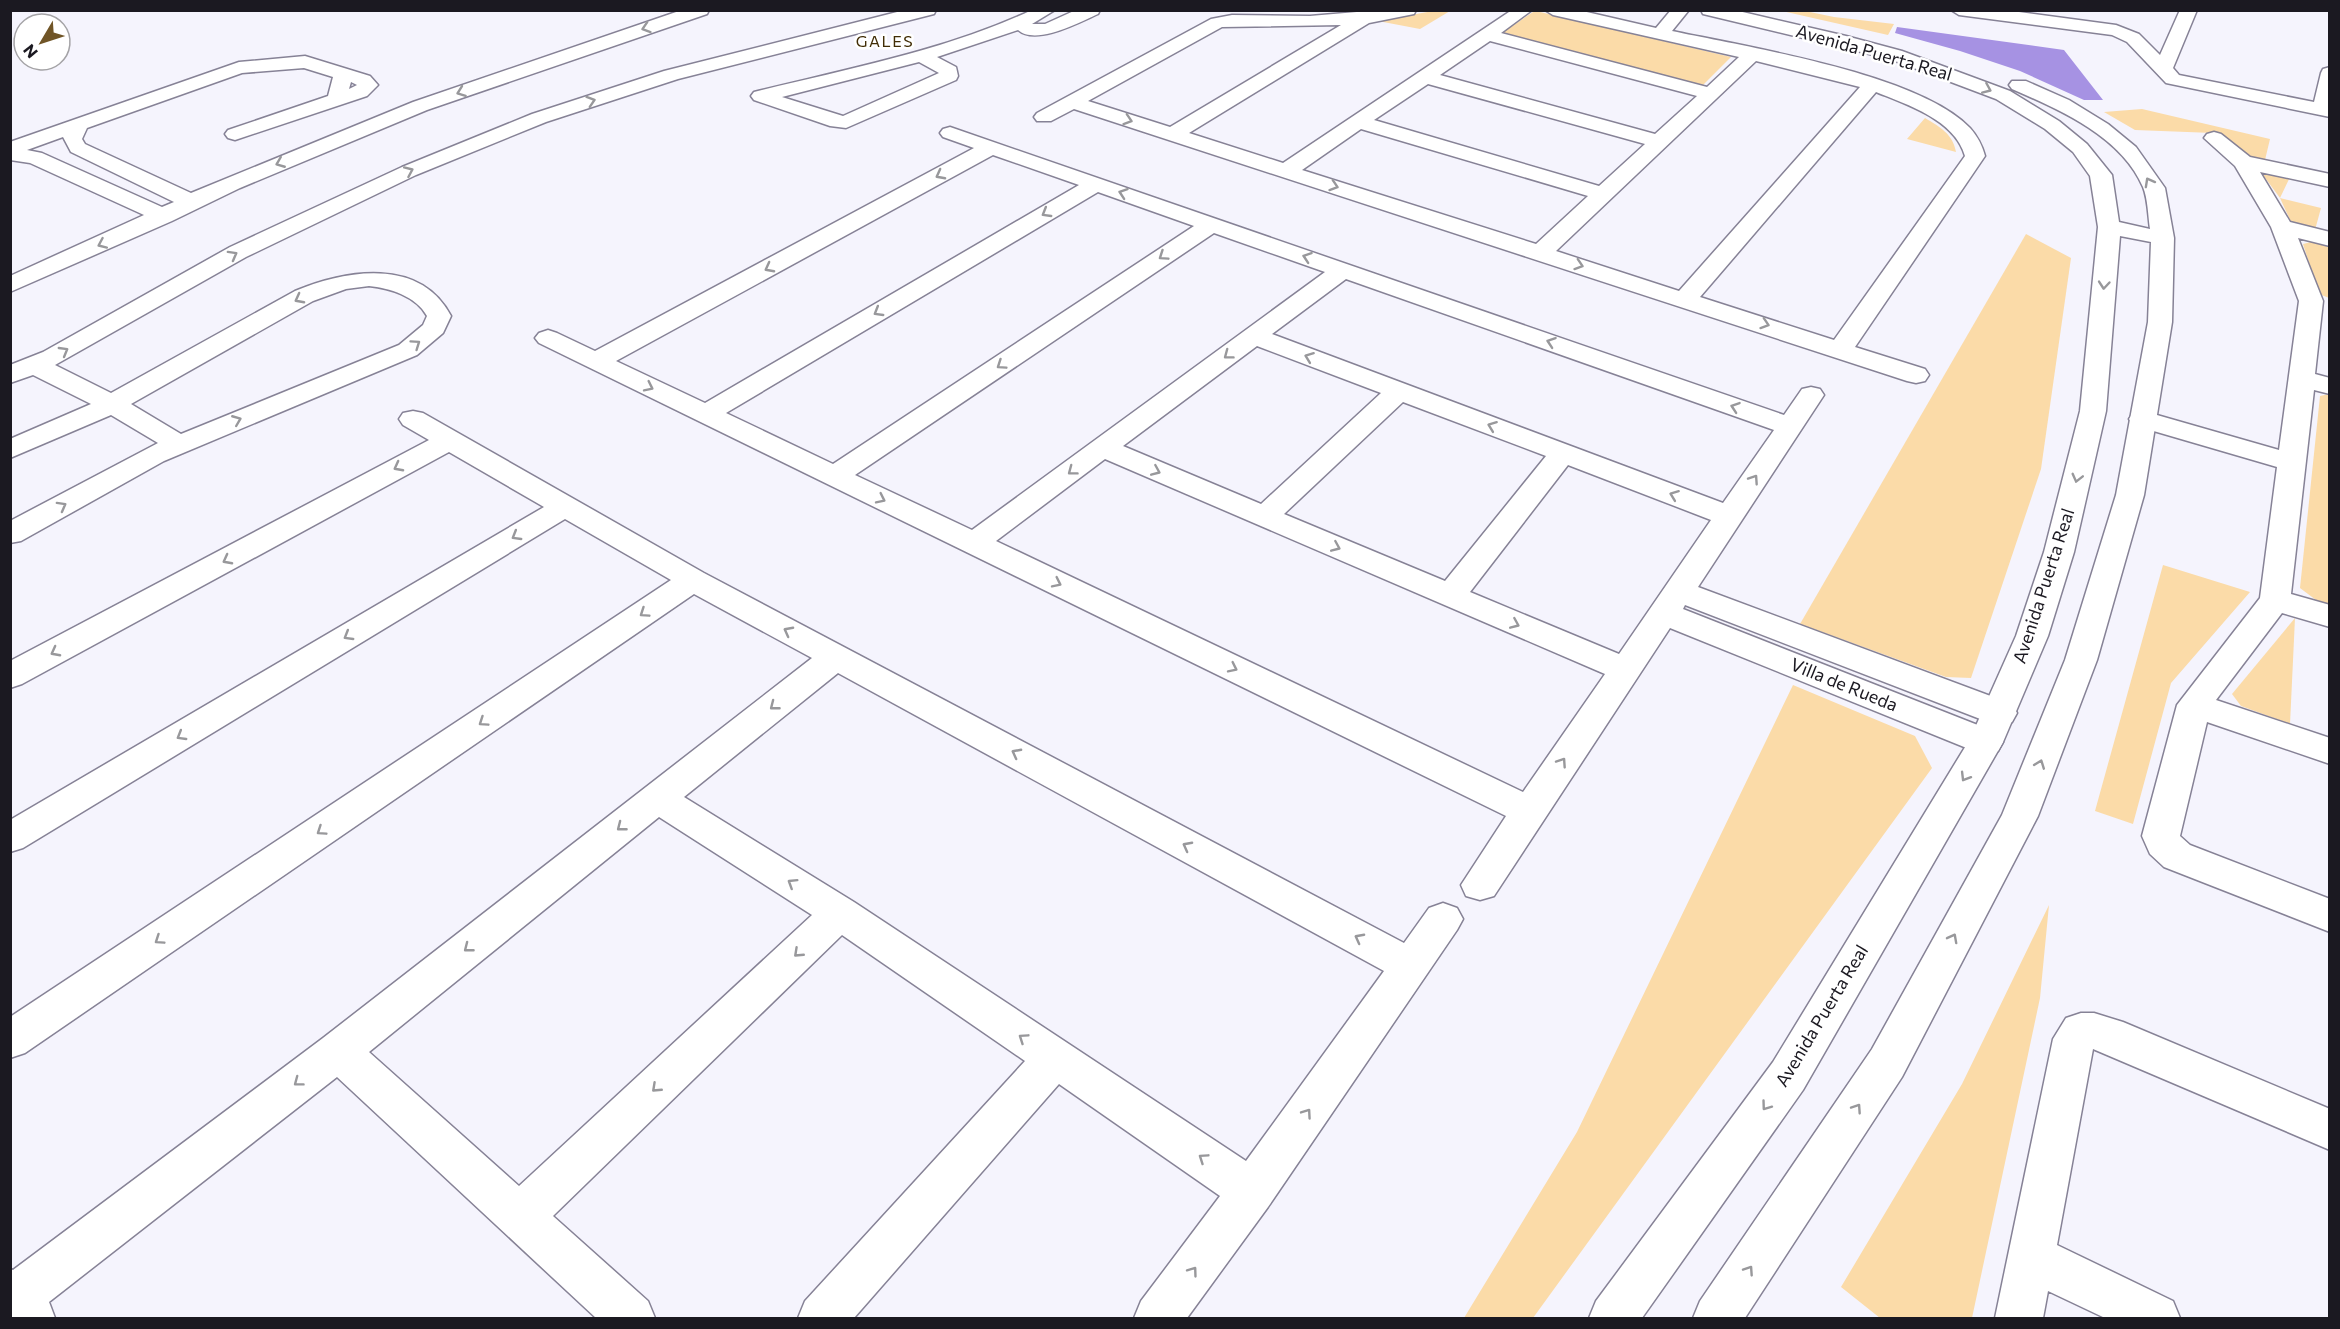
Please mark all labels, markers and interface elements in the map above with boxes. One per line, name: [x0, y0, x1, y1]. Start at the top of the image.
north arrow: [12, 12, 72, 72]
street label: Avenida Puerta Real: [1794, 19, 1955, 85]
one-way arrow: [641, 21, 652, 34]
district label: GALES: [856, 31, 914, 50]
text: N: [19, 41, 41, 62]
one-way arrow: [1981, 82, 1992, 94]
one-way arrow: [456, 84, 467, 97]
one-way arrow: [585, 96, 596, 108]
one-way arrow: [1122, 113, 1133, 125]
one-way arrow: [275, 156, 286, 168]
one-way arrow: [403, 166, 414, 178]
one-way arrow: [936, 168, 947, 179]
one-way arrow: [2145, 178, 2156, 188]
one-way arrow: [1328, 179, 1339, 191]
one-way arrow: [1118, 188, 1129, 201]
one-way arrow: [1042, 206, 1052, 218]
one-way arrow: [98, 236, 109, 248]
one-way arrow: [1159, 249, 1169, 261]
one-way arrow: [227, 251, 237, 262]
one-way arrow: [1302, 252, 1313, 265]
one-way arrow: [1573, 258, 1584, 270]
one-way arrow: [765, 261, 775, 272]
one-way arrow: [2098, 281, 2111, 290]
one-way arrow: [295, 292, 306, 303]
one-way arrow: [874, 305, 884, 317]
one-way arrow: [1759, 317, 1770, 330]
one-way arrow: [1546, 337, 1557, 350]
one-way arrow: [409, 340, 420, 351]
one-way arrow: [57, 347, 68, 358]
one-way arrow: [1224, 347, 1235, 358]
one-way arrow: [1305, 352, 1316, 364]
one-way arrow: [996, 357, 1007, 368]
one-way arrow: [643, 379, 654, 391]
one-way arrow: [1730, 401, 1741, 414]
one-way arrow: [231, 415, 242, 427]
one-way arrow: [1487, 421, 1498, 434]
one-way arrow: [394, 460, 405, 471]
one-way arrow: [1067, 464, 1078, 475]
one-way arrow: [1150, 464, 1161, 476]
one-way arrow: [2072, 473, 2085, 483]
one-way arrow: [1747, 475, 1758, 486]
one-way arrow: [1669, 490, 1680, 503]
one-way arrow: [875, 491, 886, 503]
one-way arrow: [56, 502, 66, 513]
street label: Avenida Puerta Real: [2008, 505, 2078, 666]
one-way arrow: [512, 528, 522, 540]
one-way arrow: [1330, 540, 1341, 552]
one-way arrow: [223, 553, 233, 564]
one-way arrow: [1051, 576, 1062, 588]
one-way arrow: [640, 605, 651, 616]
one-way arrow: [1509, 616, 1520, 628]
one-way arrow: [784, 627, 795, 638]
one-way arrow: [344, 628, 354, 640]
one-way arrow: [51, 645, 61, 656]
street label: Villa de Rueda: [1788, 653, 1901, 716]
one-way arrow: [1226, 661, 1237, 672]
one-way arrow: [770, 699, 781, 710]
one-way arrow: [478, 715, 489, 726]
one-way arrow: [177, 729, 187, 740]
one-way arrow: [1011, 749, 1022, 760]
one-way arrow: [1555, 758, 1566, 769]
one-way arrow: [2033, 759, 2045, 770]
one-way arrow: [1961, 771, 1972, 781]
one-way arrow: [617, 820, 628, 831]
one-way arrow: [317, 824, 328, 835]
one-way arrow: [1183, 842, 1194, 853]
one-way arrow: [788, 878, 798, 890]
one-way arrow: [155, 933, 166, 944]
one-way arrow: [1355, 934, 1365, 945]
one-way arrow: [1946, 934, 1957, 944]
one-way arrow: [464, 941, 475, 952]
street label: Avenida Puerta Real: [1770, 941, 1872, 1090]
one-way arrow: [794, 946, 805, 957]
one-way arrow: [1019, 1034, 1030, 1045]
one-way arrow: [294, 1074, 305, 1085]
one-way arrow: [652, 1080, 663, 1091]
one-way arrow: [1763, 1099, 1774, 1110]
one-way arrow: [1850, 1103, 1861, 1114]
one-way arrow: [1300, 1109, 1311, 1120]
one-way arrow: [1199, 1154, 1210, 1165]
one-way arrow: [1742, 1266, 1753, 1277]
one-way arrow: [1185, 1267, 1196, 1278]

